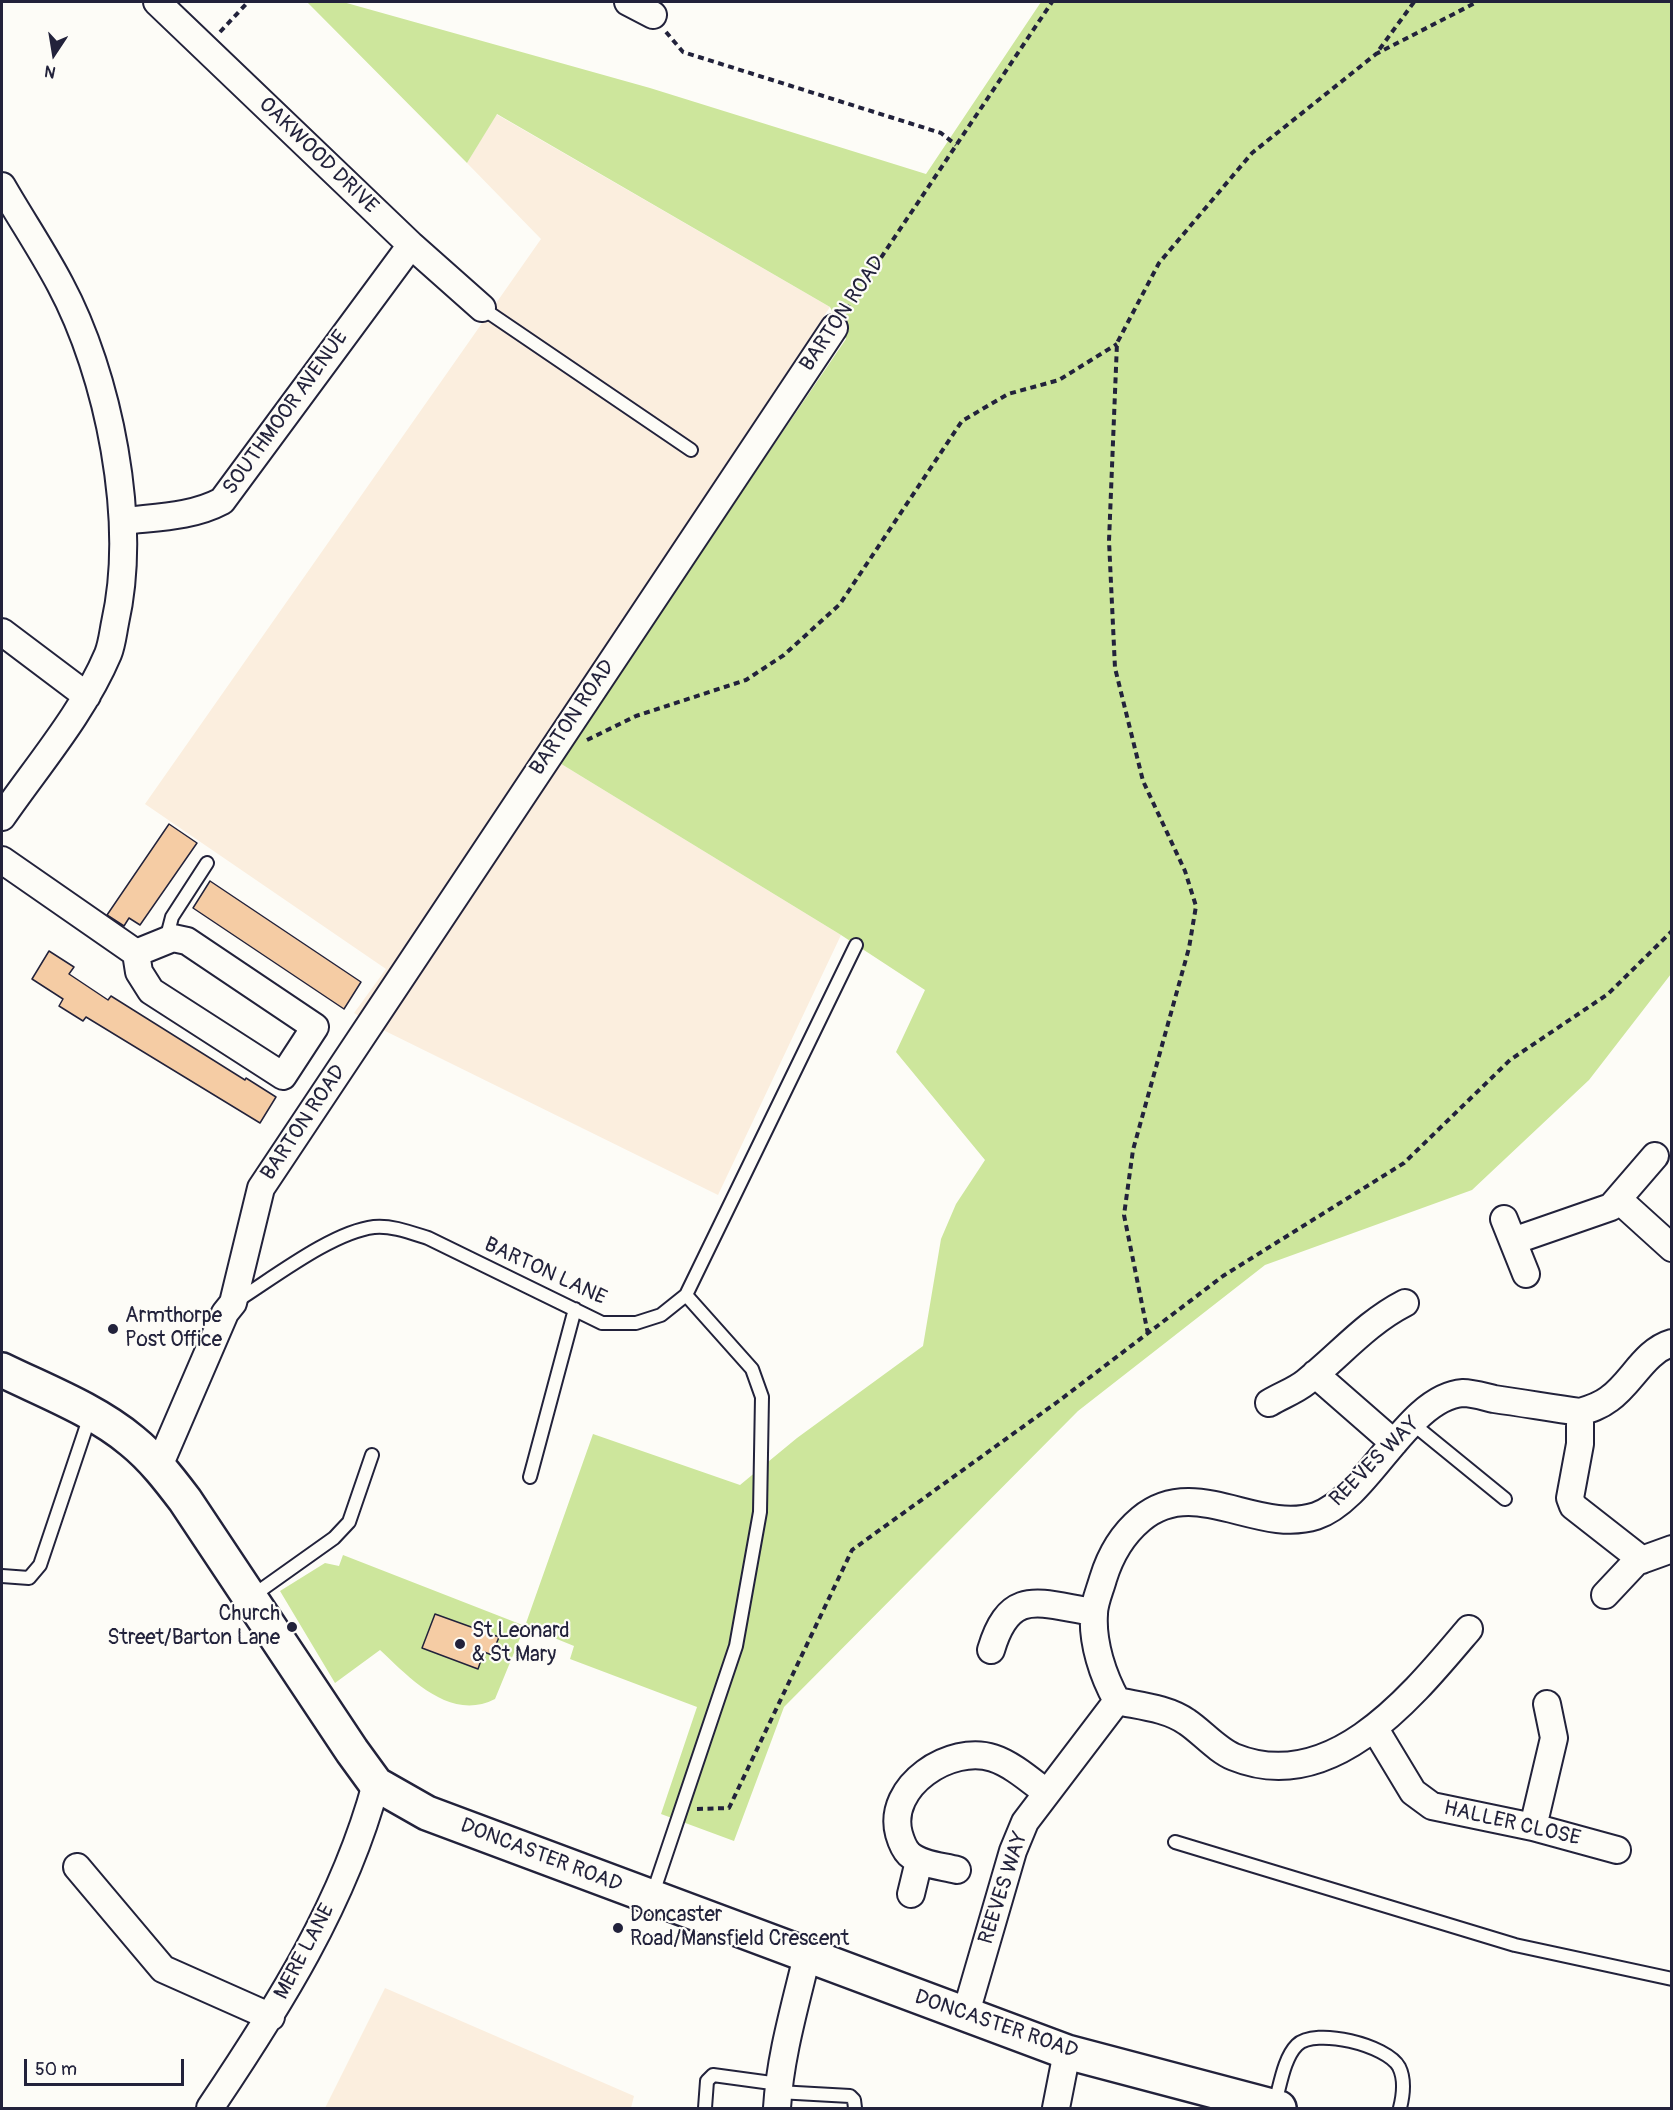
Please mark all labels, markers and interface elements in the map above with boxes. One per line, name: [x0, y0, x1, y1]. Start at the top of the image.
north arrow: [24, 24, 84, 84]
text: N: [43, 61, 58, 83]
street label: OAKWOOD DRIVE: [253, 93, 383, 219]
street label: BARTON ROAD: [795, 252, 891, 376]
street label: SOUTHMOOR AVENUE: [218, 326, 354, 500]
street label: BARTON ROAD: [525, 656, 621, 780]
street label: BARTON ROAD: [256, 1061, 352, 1185]
street label: BARTON LANE: [480, 1233, 610, 1311]
place label: Armthorpe Post Office: [125, 1304, 222, 1354]
marker: Armthorpe Post Office: [106, 1322, 120, 1336]
street label: REEVES WAY: [1325, 1412, 1425, 1512]
place label: Church Street/Barton Lane: [107, 1602, 280, 1652]
place label: St Leonard & St Mary: [472, 1619, 570, 1669]
marker: Church Street/Barton Lane: [285, 1620, 299, 1634]
marker: St Leonard & St Mary: [453, 1637, 467, 1651]
street label: HALLER CLOSE: [1441, 1796, 1583, 1852]
street label: DONCASTER ROAD: [457, 1814, 625, 1898]
street label: REEVES WAY: [974, 1829, 1034, 1947]
street label: MERE LANE: [269, 1900, 341, 2004]
place label: Doncaster Road/Mansfield Crescent: [630, 1903, 849, 1953]
marker: Doncaster Road/Mansfield Crescent: [611, 1921, 625, 1935]
street label: DONCASTER ROAD: [911, 1985, 1081, 2065]
scale bar: [27, 2047, 188, 2085]
text: 50 m: [35, 2058, 77, 2081]

